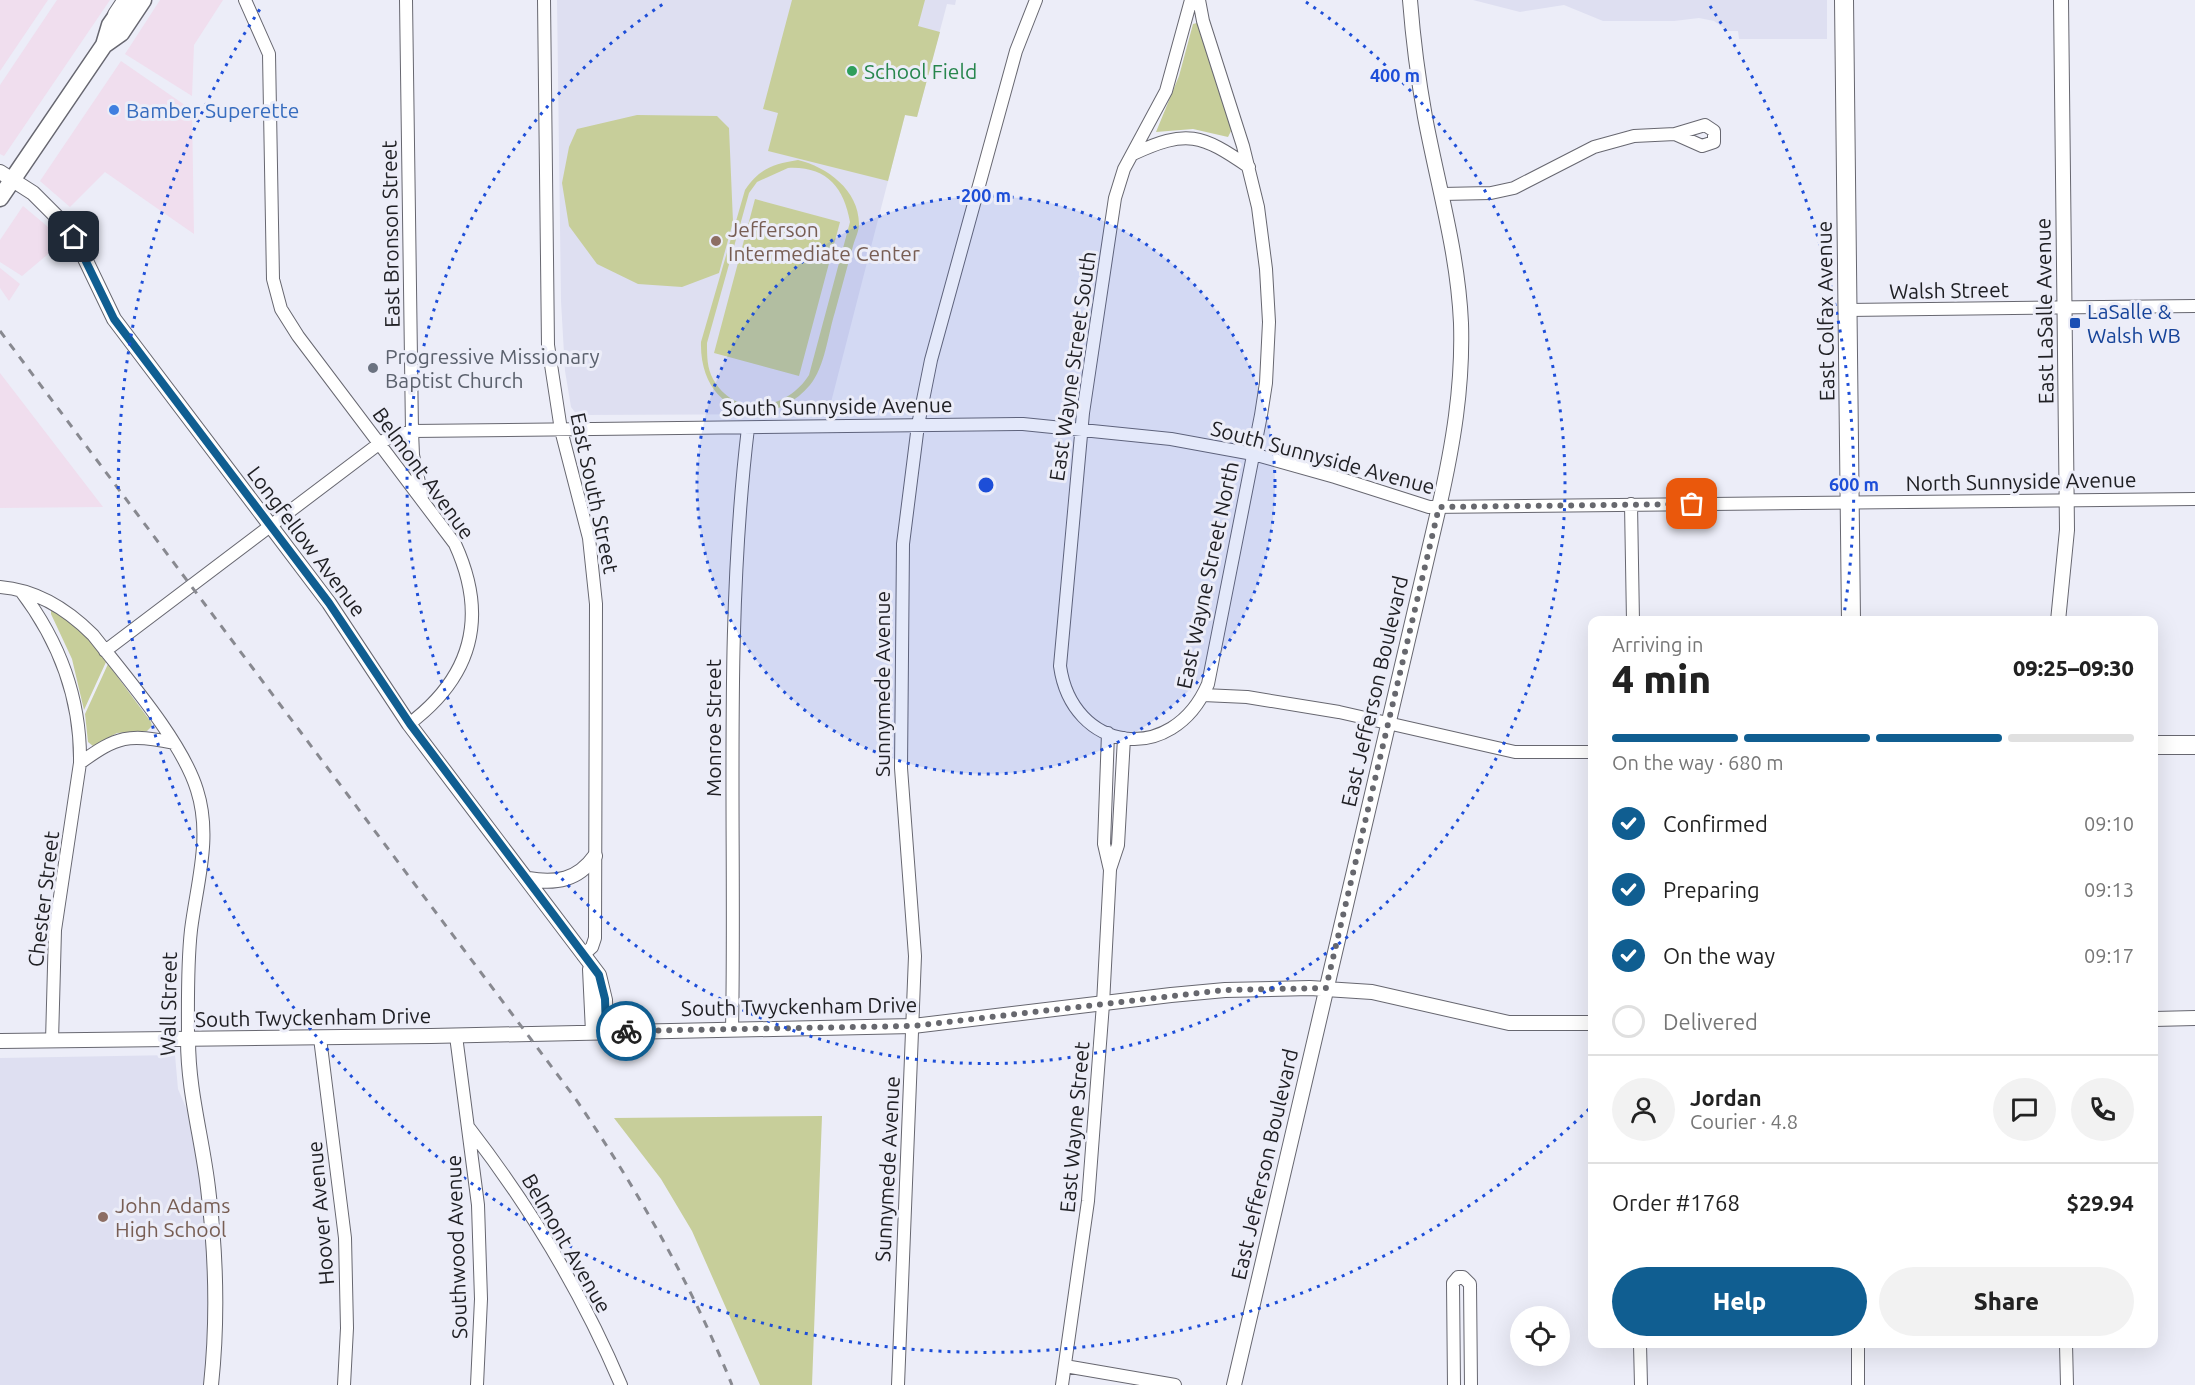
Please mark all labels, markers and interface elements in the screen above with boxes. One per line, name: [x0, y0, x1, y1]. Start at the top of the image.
place label: School Field: [864, 59, 977, 83]
marker: School Field: [845, 64, 859, 78]
text: 400 m: [1370, 65, 1420, 85]
place label: Bamber Superette: [126, 98, 299, 122]
marker: Bamber Superette: [107, 103, 121, 117]
street label: East Bronson Street: [376, 140, 404, 328]
text: 200 m: [961, 185, 1011, 205]
pin: [48, 211, 99, 262]
place label: Jefferson Intermediate Center: [728, 217, 920, 265]
street label: East LaSalle Avenue: [2030, 218, 2058, 404]
icon: home: [57, 220, 90, 253]
street label: East Colfax Avenue: [1811, 221, 1839, 401]
marker: Jefferson Intermediate Center: [709, 234, 723, 248]
street label: East Wayne Street South: [1044, 249, 1100, 483]
street label: Walsh Street: [1889, 277, 2009, 303]
place label: LaSalle & Walsh WB: [2087, 299, 2181, 347]
marker: LaSalle & Walsh WB: [2068, 316, 2082, 330]
place label: Progressive Missionary Baptist Church: [385, 344, 600, 392]
marker: Progressive Missionary Baptist Church: [366, 361, 380, 375]
street label: South Sunnyside Avenue: [721, 392, 953, 420]
street label: Belmont Avenue: [368, 403, 480, 543]
street label: East South Street: [566, 410, 624, 576]
street label: South Sunnyside Avenue: [1208, 416, 1438, 498]
street label: East Wayne Street North: [1171, 459, 1243, 691]
street label: Longfellow Avenue: [243, 461, 371, 621]
street label: North Sunnyside Avenue: [1905, 467, 2137, 495]
text: 600 m: [1829, 474, 1879, 494]
centre of rings: [976, 475, 996, 495]
pin: [1666, 478, 1717, 529]
icon: bag: [1675, 487, 1708, 520]
street label: East Jefferson Boulevard: [1336, 573, 1412, 809]
street label: Sunnymede Avenue: [870, 591, 894, 777]
text: Arriving in: [1612, 633, 1703, 656]
text: 09:25–09:30: [2013, 655, 2134, 680]
text: 4 min: [1612, 657, 1711, 700]
street label: Monroe Street: [701, 659, 725, 797]
text: On the way · 680 m: [1612, 751, 1784, 774]
icon: check: [1612, 807, 1645, 840]
text: Confirmed: [1663, 811, 1768, 836]
text: 09:10: [2084, 812, 2134, 835]
street label: Chester Street: [23, 830, 63, 968]
icon: check: [1612, 873, 1645, 906]
text: Preparing: [1663, 877, 1760, 902]
text: 09:13: [2084, 878, 2134, 901]
icon: check: [1612, 939, 1645, 972]
text: On the way: [1663, 943, 1775, 968]
text: 09:17: [2084, 944, 2134, 967]
street label: Wall Street: [155, 952, 181, 1056]
street label: South Twyckenham Drive: [681, 992, 917, 1020]
courier: [596, 1001, 656, 1061]
street label: South Twyckenham Drive: [195, 1003, 431, 1031]
text: Delivered: [1663, 1009, 1758, 1034]
icon: bike: [610, 1015, 643, 1048]
street label: East Wayne Street: [1055, 1040, 1093, 1214]
street label: East Jefferson Boulevard: [1226, 1046, 1302, 1282]
street label: Sunnymede Avenue: [870, 1075, 904, 1263]
button: person: [1612, 1078, 1675, 1141]
button: chat: [1993, 1078, 2056, 1141]
button: phone: [2071, 1078, 2134, 1141]
text: Jordan: [1690, 1085, 1762, 1110]
text: Courier · 4.8: [1690, 1110, 1798, 1133]
street label: Hoover Avenue: [302, 1140, 338, 1286]
street label: Southwood Avenue: [441, 1155, 471, 1339]
street label: Belmont Avenue: [517, 1169, 617, 1317]
text: Order #1768: [1612, 1190, 1740, 1215]
text: $29.94: [2067, 1190, 2134, 1215]
place label: John Adams High School: [115, 1193, 230, 1241]
marker: John Adams High School: [96, 1210, 110, 1224]
button: Help: [1612, 1267, 1867, 1336]
button: Share: [1879, 1267, 2134, 1336]
map controls: [1510, 1306, 1570, 1366]
button: locate: [1510, 1306, 1570, 1366]

